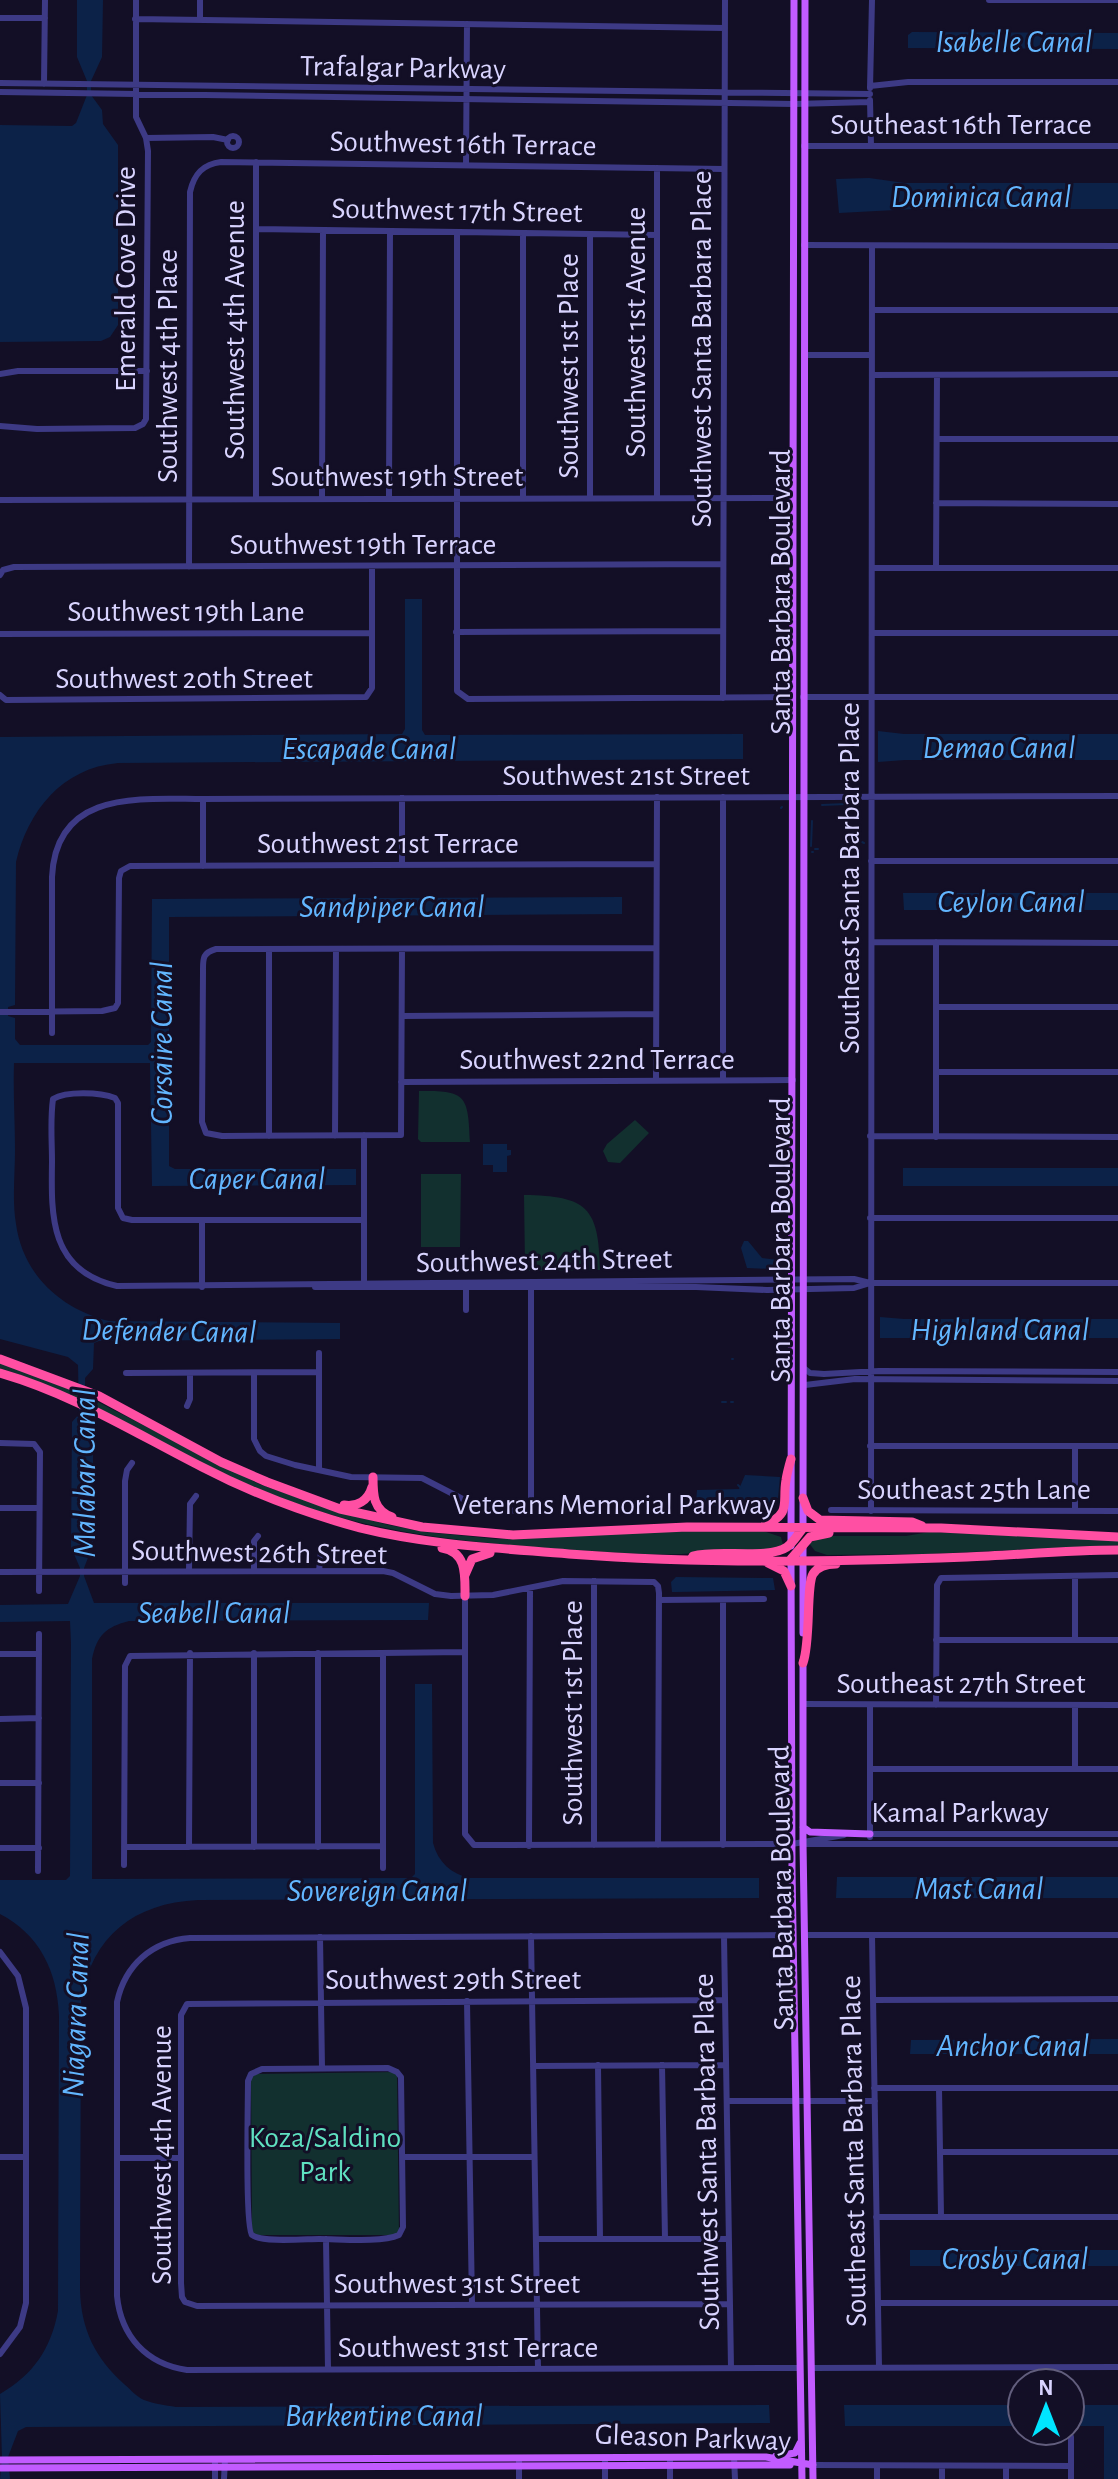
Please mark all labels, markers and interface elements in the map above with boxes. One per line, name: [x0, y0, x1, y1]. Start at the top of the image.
water label: Isabelle Canal: [936, 26, 1093, 58]
street label: Trafalgar Parkway: [300, 51, 506, 85]
street label: Southeast 16th Terrace: [830, 110, 1092, 140]
street label: Southwest 16th Terrace: [329, 127, 597, 161]
street label: Emerald Cove Drive: [111, 166, 141, 392]
street label: Southwest Santa Barbara Place: [687, 170, 717, 528]
water label: Dominica Canal: [891, 181, 1071, 213]
street label: Southwest 17th Street: [331, 194, 583, 228]
street label: Southwest 4th Avenue: [220, 200, 250, 460]
street label: Southwest 1st Avenue: [621, 207, 651, 457]
street label: Southwest 4th Place: [153, 249, 183, 483]
street label: Southwest 1st Place: [554, 253, 584, 479]
street label: Santa Barbara Boulevard: [766, 449, 796, 735]
street label: Southwest 19th Street: [271, 462, 524, 492]
street label: Southwest 19th Terrace: [230, 530, 496, 560]
street label: Southwest 19th Lane: [67, 597, 305, 627]
street label: Southwest 20th Street: [55, 664, 313, 694]
street label: Southeast Santa Barbara Place: [835, 702, 865, 1054]
water label: Demao Canal: [922, 732, 1076, 764]
water label: Escapade Canal: [282, 733, 457, 766]
street label: Southwest 21st Street: [502, 761, 750, 791]
street label: Southwest 21st Terrace: [257, 829, 519, 859]
water label: Ceylon Canal: [937, 886, 1085, 918]
water label: Sandpiper Canal: [299, 891, 485, 924]
water label: Corsaire Canal: [146, 961, 178, 1125]
street label: Southwest 22nd Terrace: [459, 1045, 735, 1075]
street label: Santa Barbara Boulevard: [766, 1097, 796, 1383]
water label: Caper Canal: [189, 1163, 326, 1196]
street label: Southwest 24th Street: [416, 1244, 673, 1278]
water label: Defender Canal: [81, 1313, 257, 1349]
water label: Highland Canal: [910, 1314, 1090, 1346]
water label: Malabar Canal: [69, 1388, 101, 1558]
street label: Southeast 25th Lane: [857, 1475, 1091, 1505]
street label: Veterans Memorial Parkway: [452, 1490, 776, 1520]
street label: Southwest 26th Street: [131, 1536, 388, 1570]
water label: Seabell Canal: [138, 1597, 291, 1629]
street label: Southwest 1st Place: [558, 1600, 588, 1826]
street label: Southeast 27th Street: [837, 1669, 1086, 1699]
street label: Santa Barbara Boulevard: [765, 1745, 799, 2031]
street label: Kamal Parkway: [871, 1798, 1049, 1828]
water label: Mast Canal: [914, 1873, 1044, 1905]
water label: Sovereign Canal: [287, 1875, 467, 1907]
water label: Niagara Canal: [57, 1932, 95, 2098]
street label: Southwest 29th Street: [325, 1965, 581, 1995]
street label: Southwest Santa Barbara Place: [689, 1973, 725, 2331]
street label: Southeast Santa Barbara Place: [836, 1975, 872, 2327]
street label: Southwest 4th Avenue: [147, 2025, 177, 2285]
water label: Anchor Canal: [936, 2030, 1089, 2062]
park label: Koza/Saldino Park: [249, 2123, 401, 2187]
water label: Crosby Canal: [942, 2243, 1089, 2275]
street label: Southwest 31st Street: [334, 2269, 581, 2299]
street label: Southwest 31st Terrace: [338, 2333, 598, 2363]
north arrow: [1006, 2367, 1086, 2447]
text: N: [1038, 2377, 1054, 2399]
water label: Barkentine Canal: [285, 2400, 483, 2432]
street label: Gleason Parkway: [594, 2420, 792, 2456]

